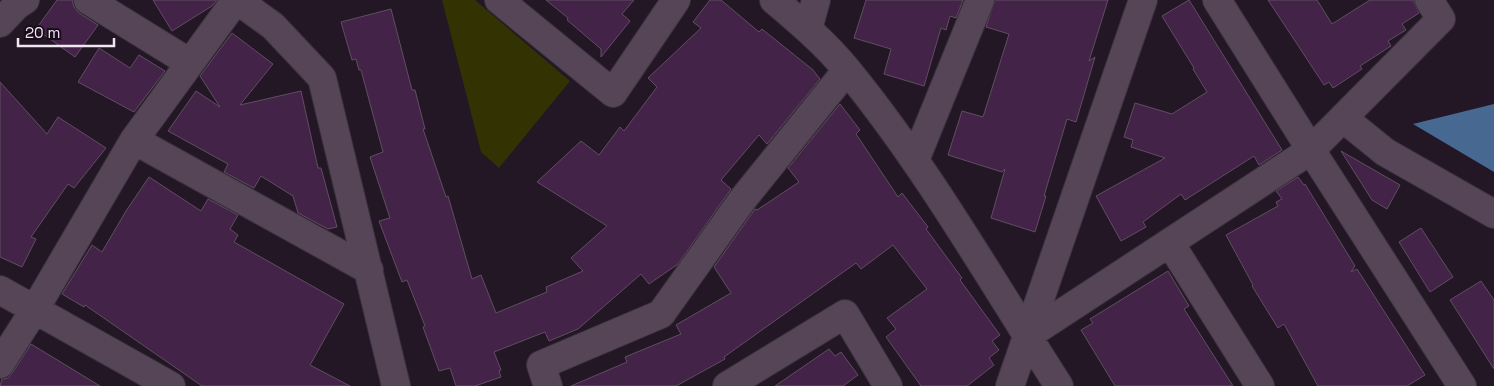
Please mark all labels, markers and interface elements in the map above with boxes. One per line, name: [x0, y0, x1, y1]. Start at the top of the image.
scale bar: [18, 15, 114, 47]
text: 20 m: [25, 23, 60, 42]

